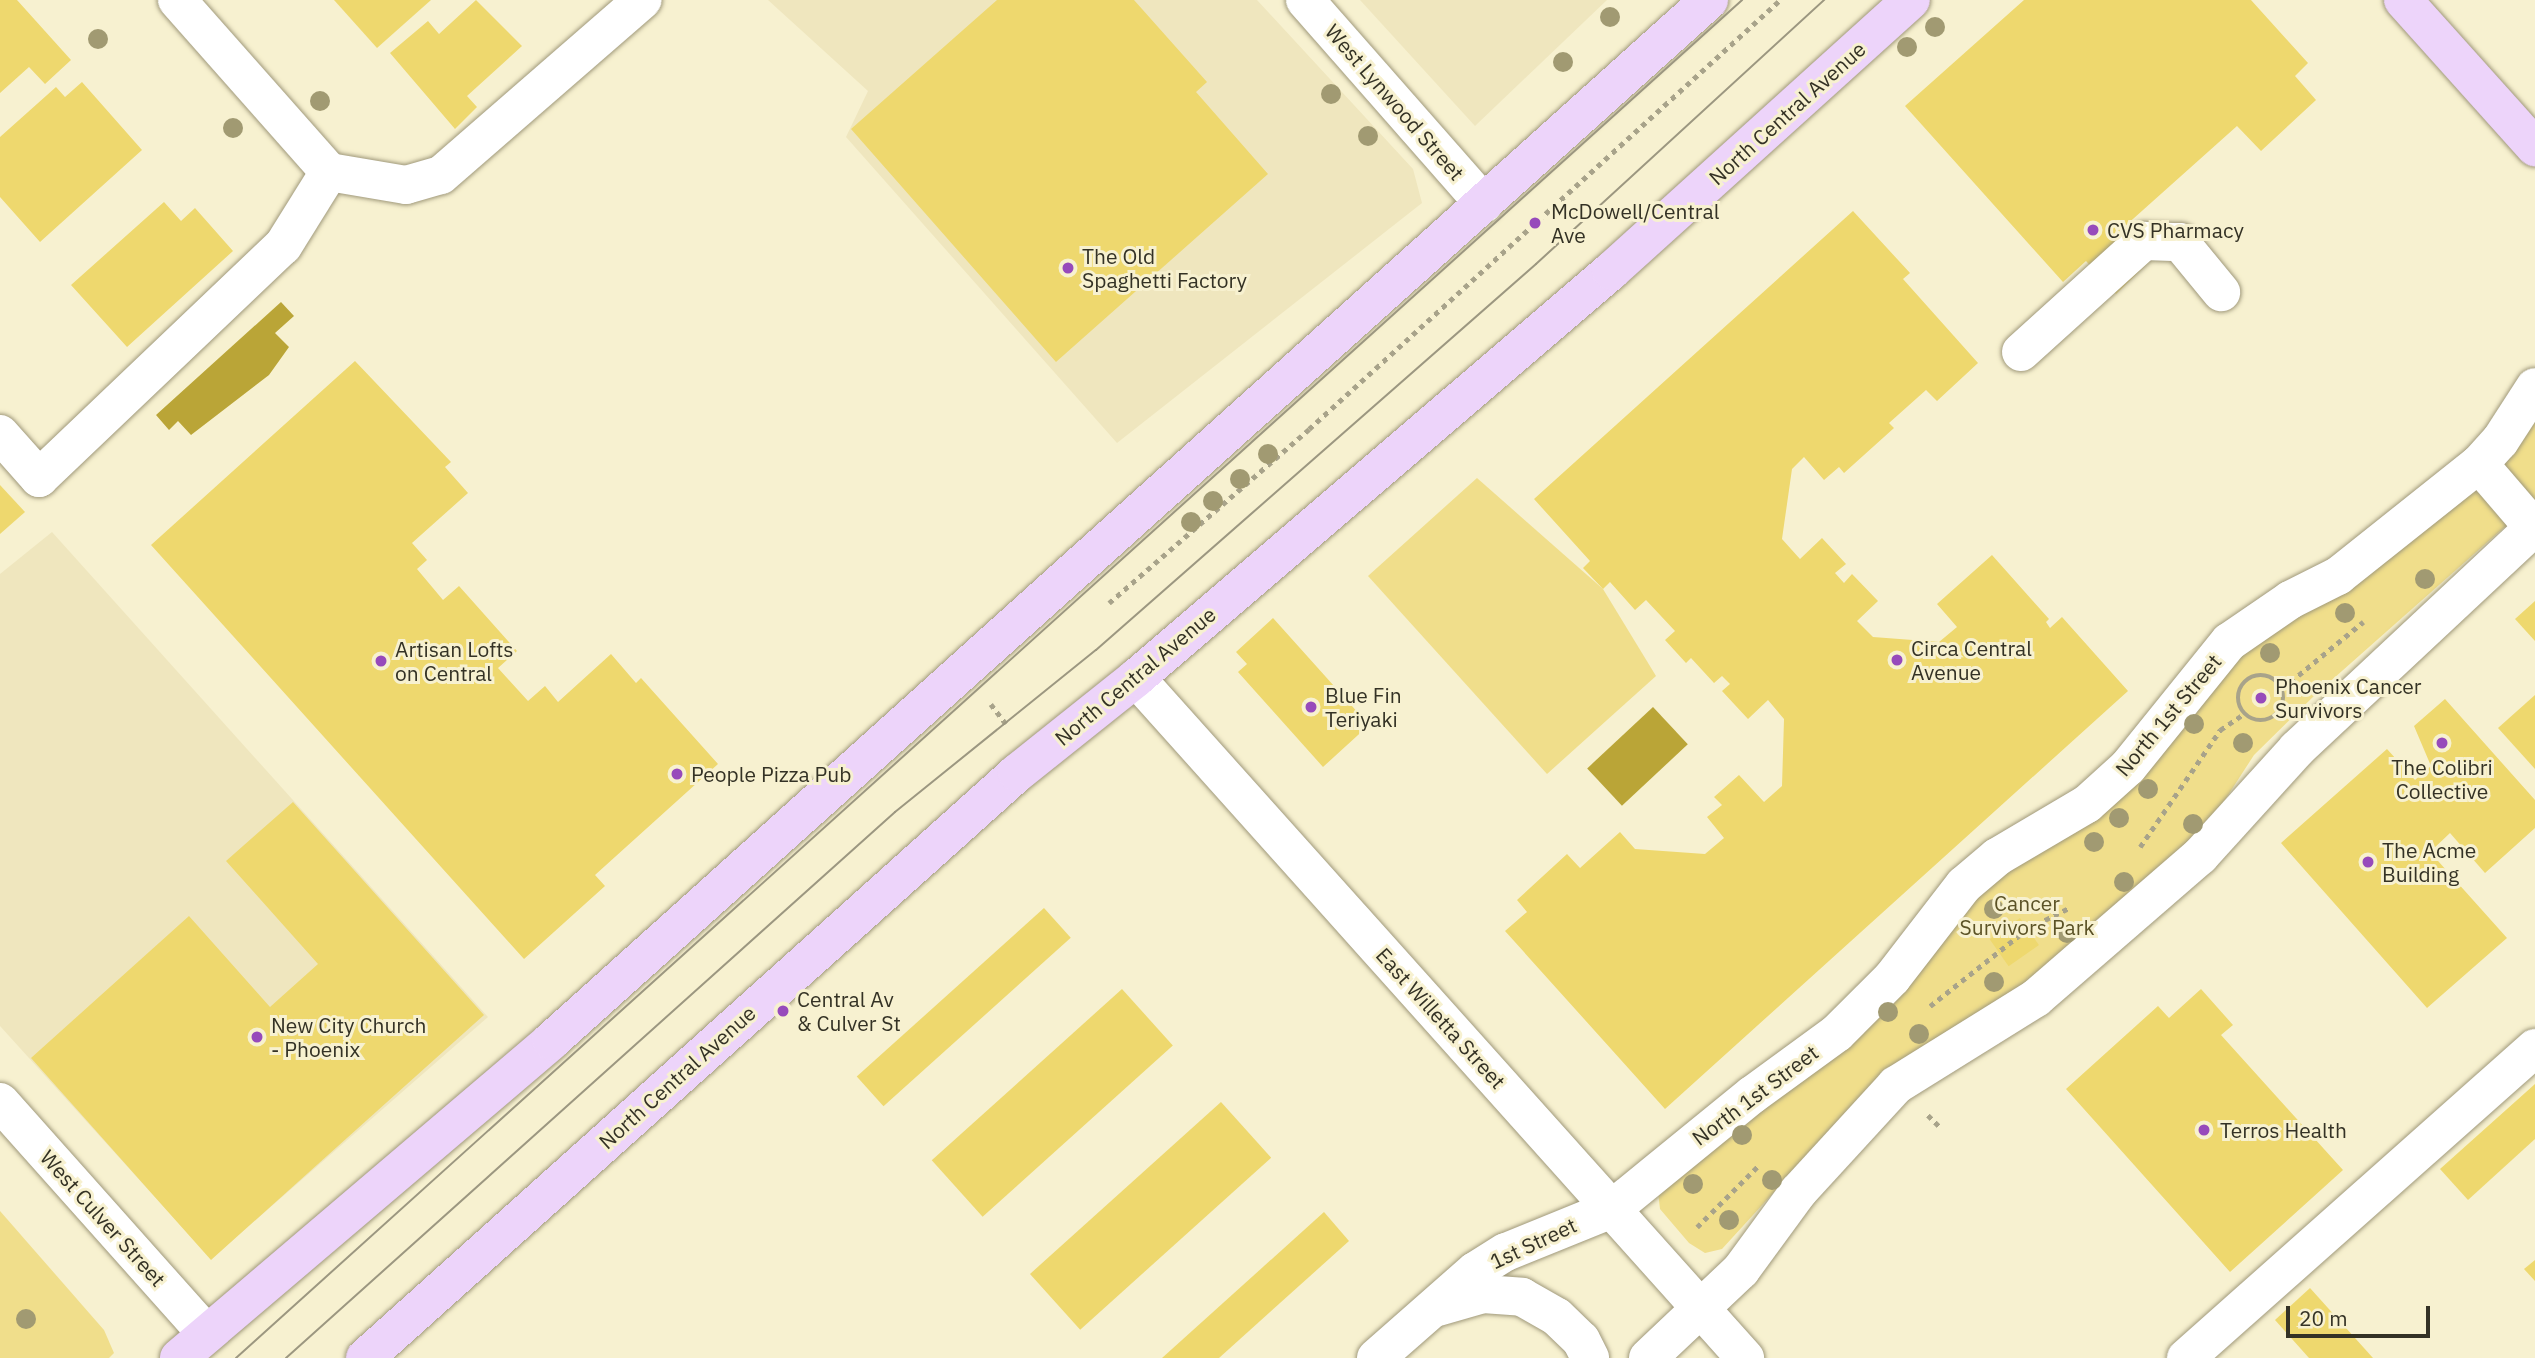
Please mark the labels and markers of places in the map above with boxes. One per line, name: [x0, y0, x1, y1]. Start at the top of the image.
place label: McDowell/Central Ave: [1551, 198, 1719, 248]
marker: McDowell/Central Ave: [1525, 213, 1545, 233]
place label: CVS Pharmacy: [2107, 217, 2244, 243]
marker: CVS Pharmacy: [2085, 222, 2101, 238]
place label: The Old Spaghetti Factory: [1082, 243, 1247, 293]
marker: The Old Spaghetti Factory: [1060, 260, 1076, 276]
place label: Circa Central Avenue: [1911, 635, 2032, 685]
place label: Artisan Lofts on Central: [395, 636, 514, 686]
marker: Circa Central Avenue: [1889, 652, 1905, 668]
marker: Artisan Lofts on Central: [373, 653, 389, 669]
place label: Phoenix Cancer Survivors: [2275, 673, 2422, 723]
place label: Blue Fin Teriyaki: [1325, 682, 1402, 732]
marker: Phoenix Cancer Survivors: [2253, 690, 2269, 706]
marker: Blue Fin Teriyaki: [1303, 699, 1319, 715]
marker: The Colibri Collective: [2434, 735, 2450, 751]
place label: The Colibri Collective: [2391, 754, 2493, 804]
place label: People Pizza Pub: [691, 761, 851, 787]
marker: People Pizza Pub: [669, 766, 685, 782]
place label: The Acme Building: [2382, 837, 2476, 887]
marker: The Acme Building: [2360, 854, 2376, 870]
place label: Central Av & Culver St: [797, 986, 901, 1036]
marker: Central Av & Culver St: [775, 1003, 791, 1019]
place label: New City Church - Phoenix: [271, 1012, 426, 1062]
marker: New City Church - Phoenix: [249, 1029, 265, 1045]
place label: Terros Health: [2220, 1117, 2347, 1143]
marker: Terros Health: [2194, 1120, 2214, 1140]

